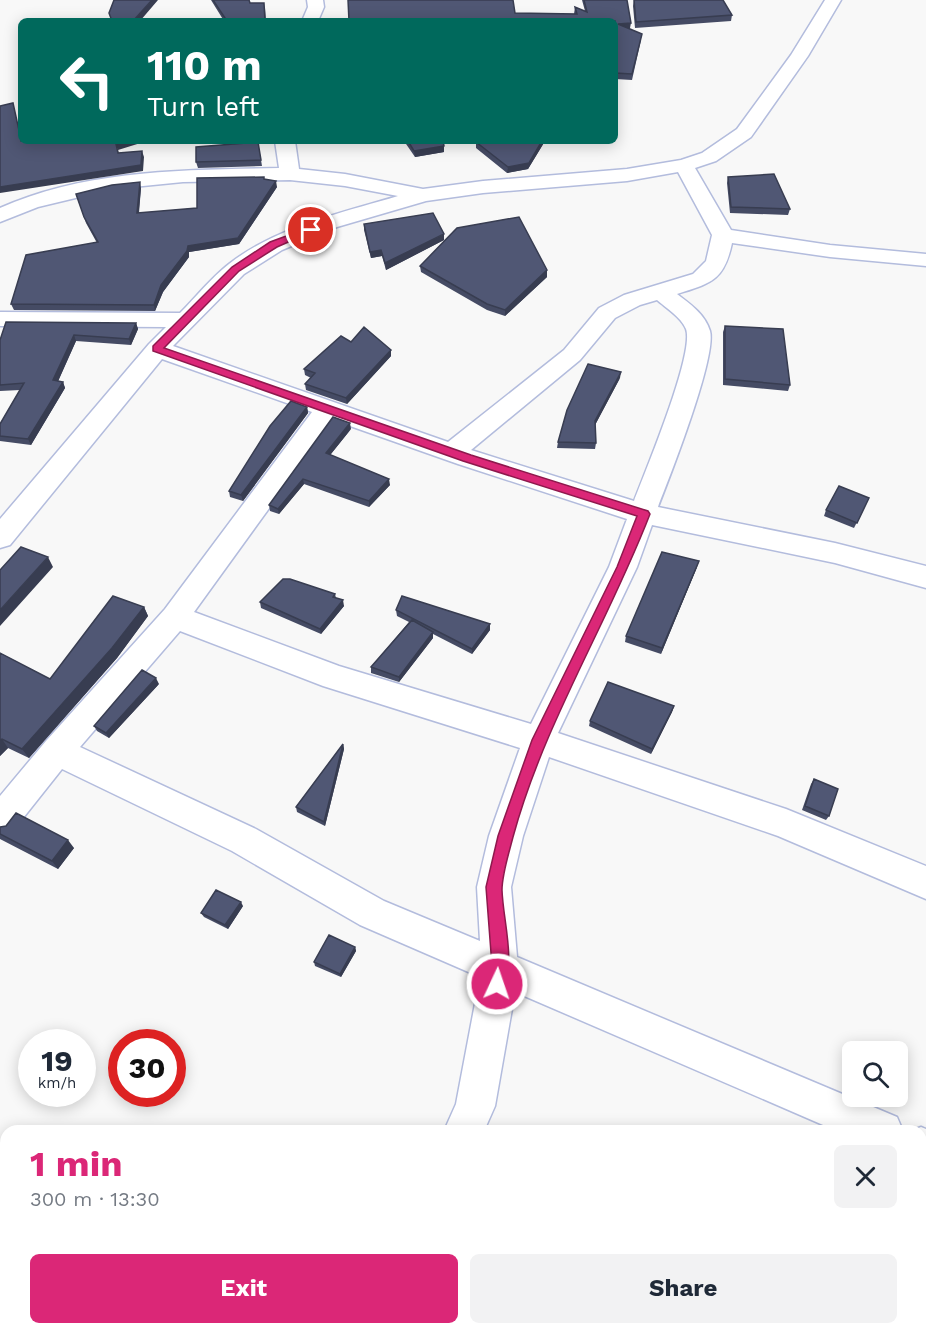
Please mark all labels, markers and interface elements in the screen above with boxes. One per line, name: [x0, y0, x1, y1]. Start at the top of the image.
text: 110 m: [147, 41, 262, 90]
icon: left: [48, 42, 126, 120]
text: Turn left: [147, 91, 259, 123]
pin: [285, 204, 336, 255]
icon: arrive: [294, 213, 327, 246]
position arrow: [465, 952, 529, 1016]
speed limit sign: 30: [108, 1029, 186, 1107]
map controls: [842, 1041, 908, 1107]
button: search: [842, 1041, 908, 1107]
text: 19: [41, 1043, 73, 1078]
text: km/h: [38, 1074, 76, 1092]
text: 1 min: [30, 1143, 122, 1185]
button: close: [834, 1145, 897, 1208]
text: 300 m · 13:30: [30, 1187, 160, 1211]
button: Exit: [30, 1254, 458, 1323]
button: Share: [470, 1254, 897, 1323]

